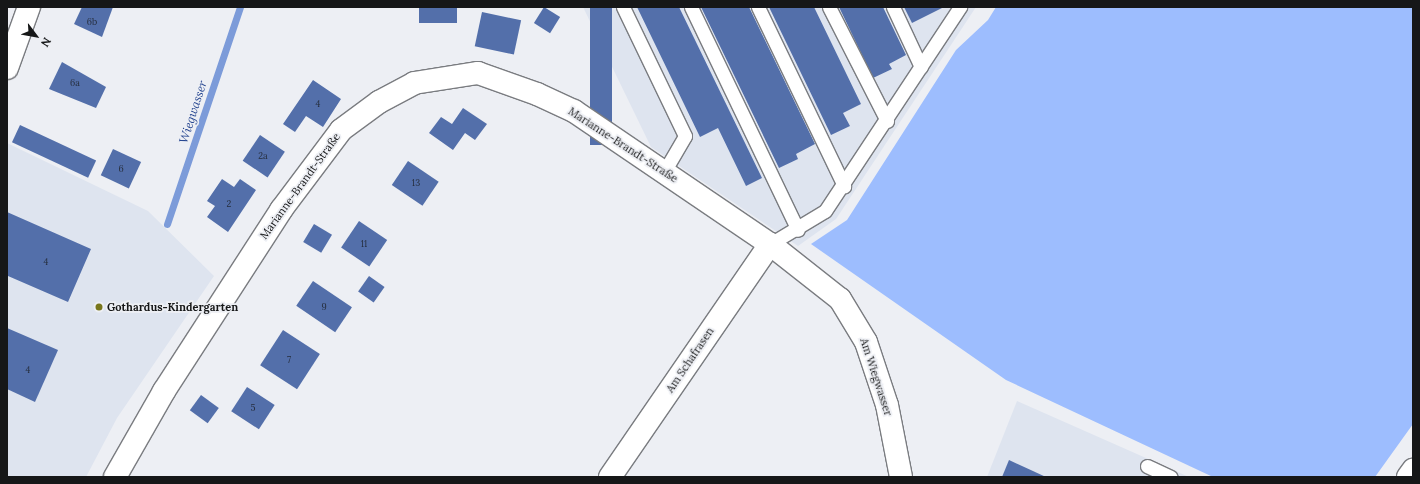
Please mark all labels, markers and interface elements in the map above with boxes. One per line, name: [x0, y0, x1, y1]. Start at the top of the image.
north arrow: [16, 16, 56, 56]
house number: 6b: [87, 17, 97, 27]
text: N: [38, 35, 54, 50]
house number: 6a: [70, 78, 80, 88]
water label: Wiegwasser: [176, 79, 210, 145]
house number: 4: [316, 99, 320, 109]
street label: Marianne-Brandt-Straße: [566, 105, 680, 185]
street label: Marianne-Brandt-Straße: [257, 130, 343, 242]
house number: 2a: [258, 151, 268, 161]
house number: 6: [118, 164, 124, 174]
house number: 13: [412, 178, 420, 188]
house number: 2: [227, 199, 231, 209]
house number: 11: [361, 239, 367, 249]
house number: 4: [44, 257, 48, 267]
place label: Gothardus-Kindergarten: [107, 300, 238, 314]
marker: Gothardus-Kindergarten: [94, 302, 104, 312]
house number: 9: [321, 302, 327, 312]
street label: Am Schafrasen: [663, 325, 717, 395]
street label: Am Wiegwasser: [857, 336, 895, 418]
house number: 7: [287, 355, 291, 365]
house number: 4: [26, 365, 30, 375]
house number: 5: [251, 403, 255, 413]

